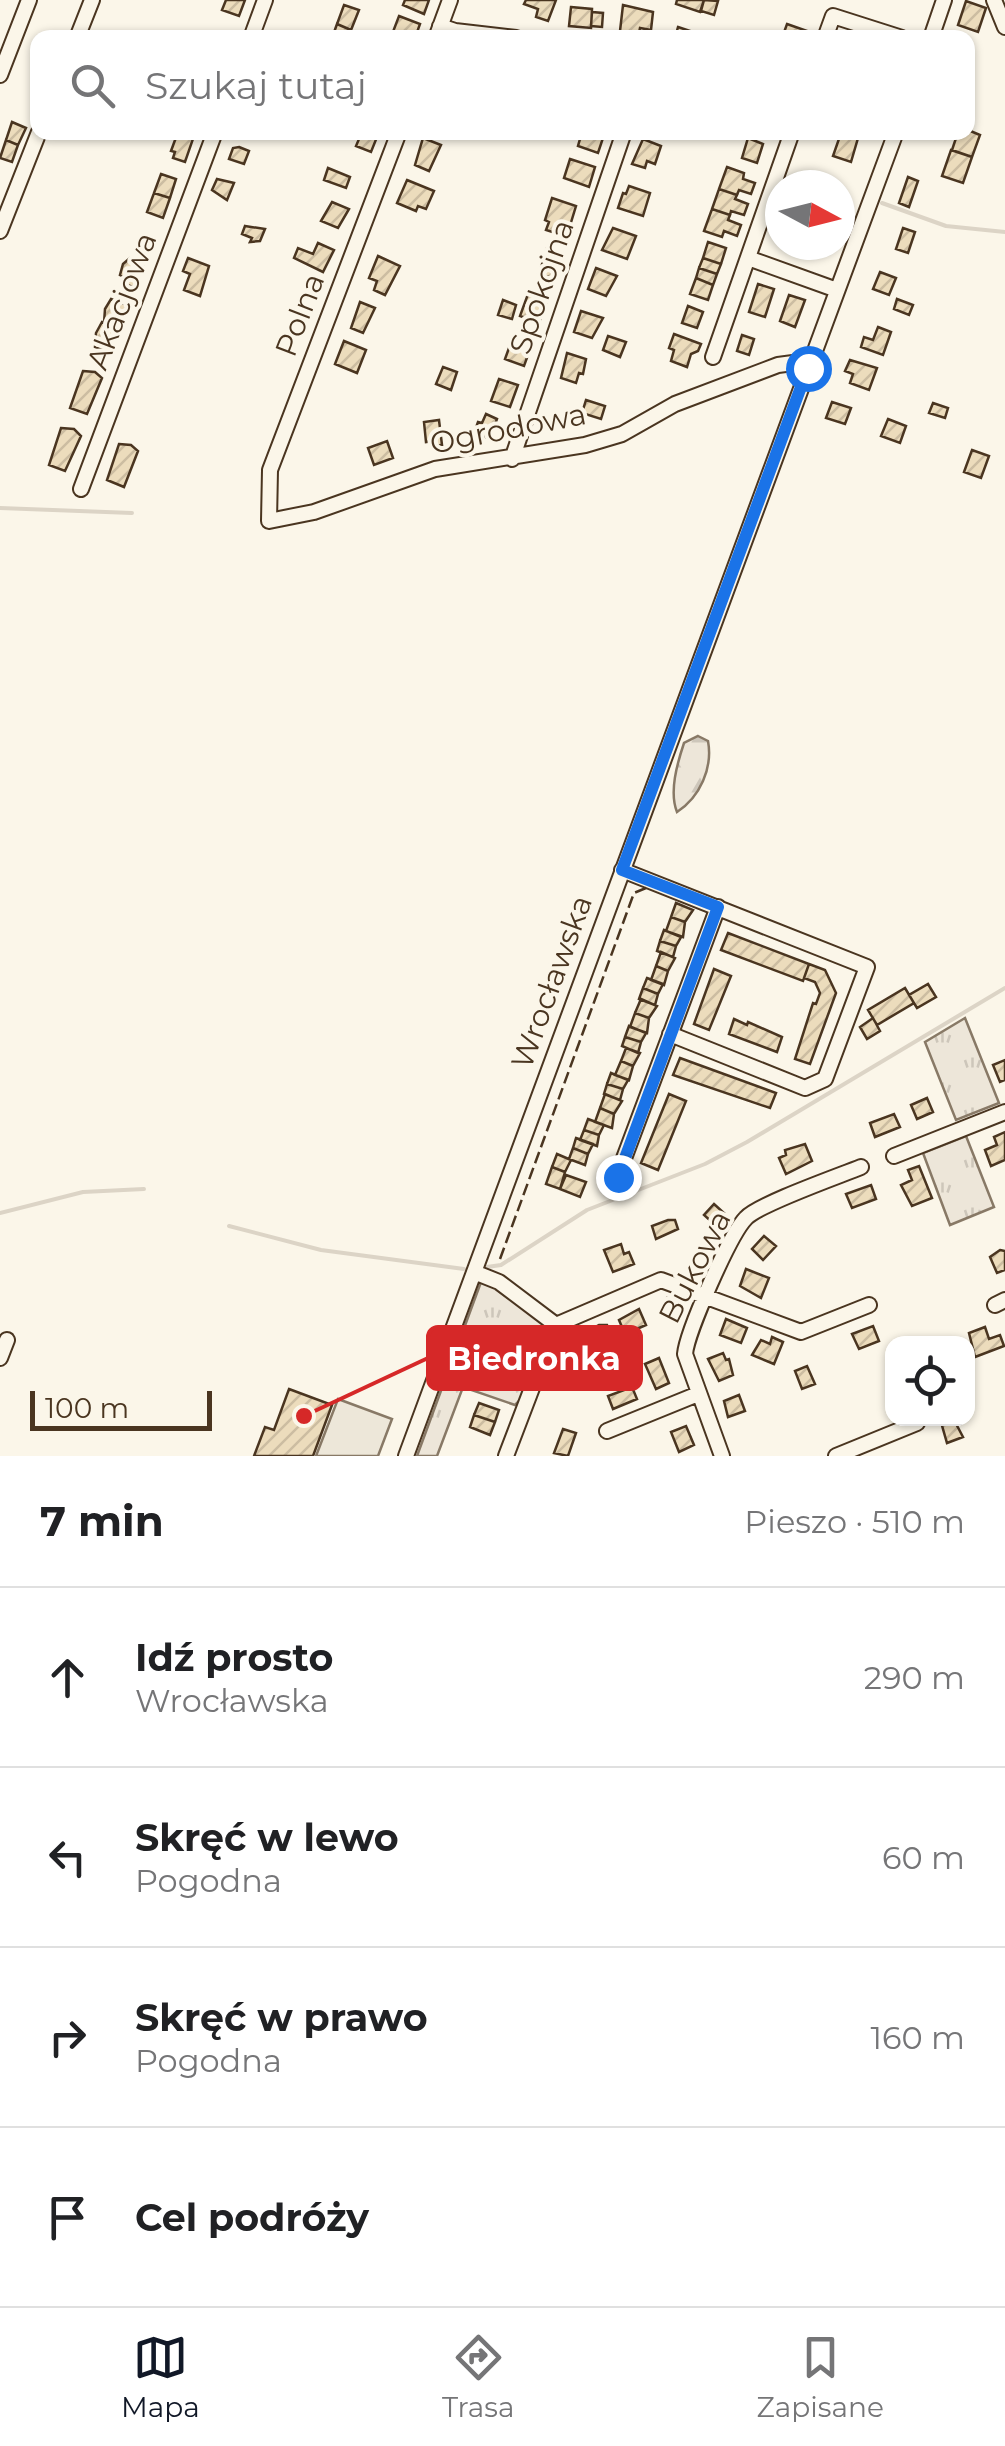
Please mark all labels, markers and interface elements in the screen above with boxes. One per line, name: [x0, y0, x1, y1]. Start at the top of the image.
search box: [30, 30, 975, 140]
icon: search: [65, 58, 120, 113]
text: Szukaj tutaj: [145, 62, 367, 109]
north arrow: [765, 170, 855, 260]
street label: Spokojna: [501, 215, 582, 359]
street label: Akacjowa: [78, 227, 165, 375]
street label: Polna: [267, 268, 332, 362]
route start: [786, 346, 832, 392]
street label: Ogrodowa: [427, 395, 589, 462]
street label: Wrocławska: [503, 890, 600, 1073]
route end: [596, 1155, 642, 1201]
street label: Bukowa: [650, 1204, 739, 1329]
callout: Biedronka: [428, 1327, 641, 1389]
map controls: [885, 1336, 975, 1426]
button: locate: [885, 1336, 975, 1426]
text: Biedronka: [447, 1339, 621, 1378]
scale bar: [30, 1386, 212, 1430]
text: 100 m: [45, 1391, 129, 1425]
text: 7 min: [40, 1495, 164, 1547]
text: Pieszo · 510 m: [744, 1502, 965, 1541]
text: Idź prosto: [135, 1634, 333, 1681]
icon: ahead: [40, 1650, 95, 1705]
text: 290 m: [864, 1658, 965, 1697]
text: Wrocławska: [135, 1681, 329, 1720]
text: Skręć w lewo: [135, 1814, 399, 1861]
icon: left: [40, 1830, 95, 1885]
text: 60 m: [882, 1838, 965, 1877]
text: Pogodna: [135, 1861, 282, 1900]
text: Skręć w prawo: [135, 1994, 428, 2041]
icon: right: [40, 2010, 95, 2065]
text: 160 m: [870, 2018, 965, 2057]
text: Pogodna: [135, 2041, 282, 2080]
icon: arrive: [40, 2190, 95, 2245]
text: Cel podróży: [135, 2194, 369, 2241]
tab: Mapa: [121, 2330, 200, 2424]
tab: Trasa: [442, 2330, 514, 2424]
tab: Zapisane: [757, 2330, 884, 2424]

